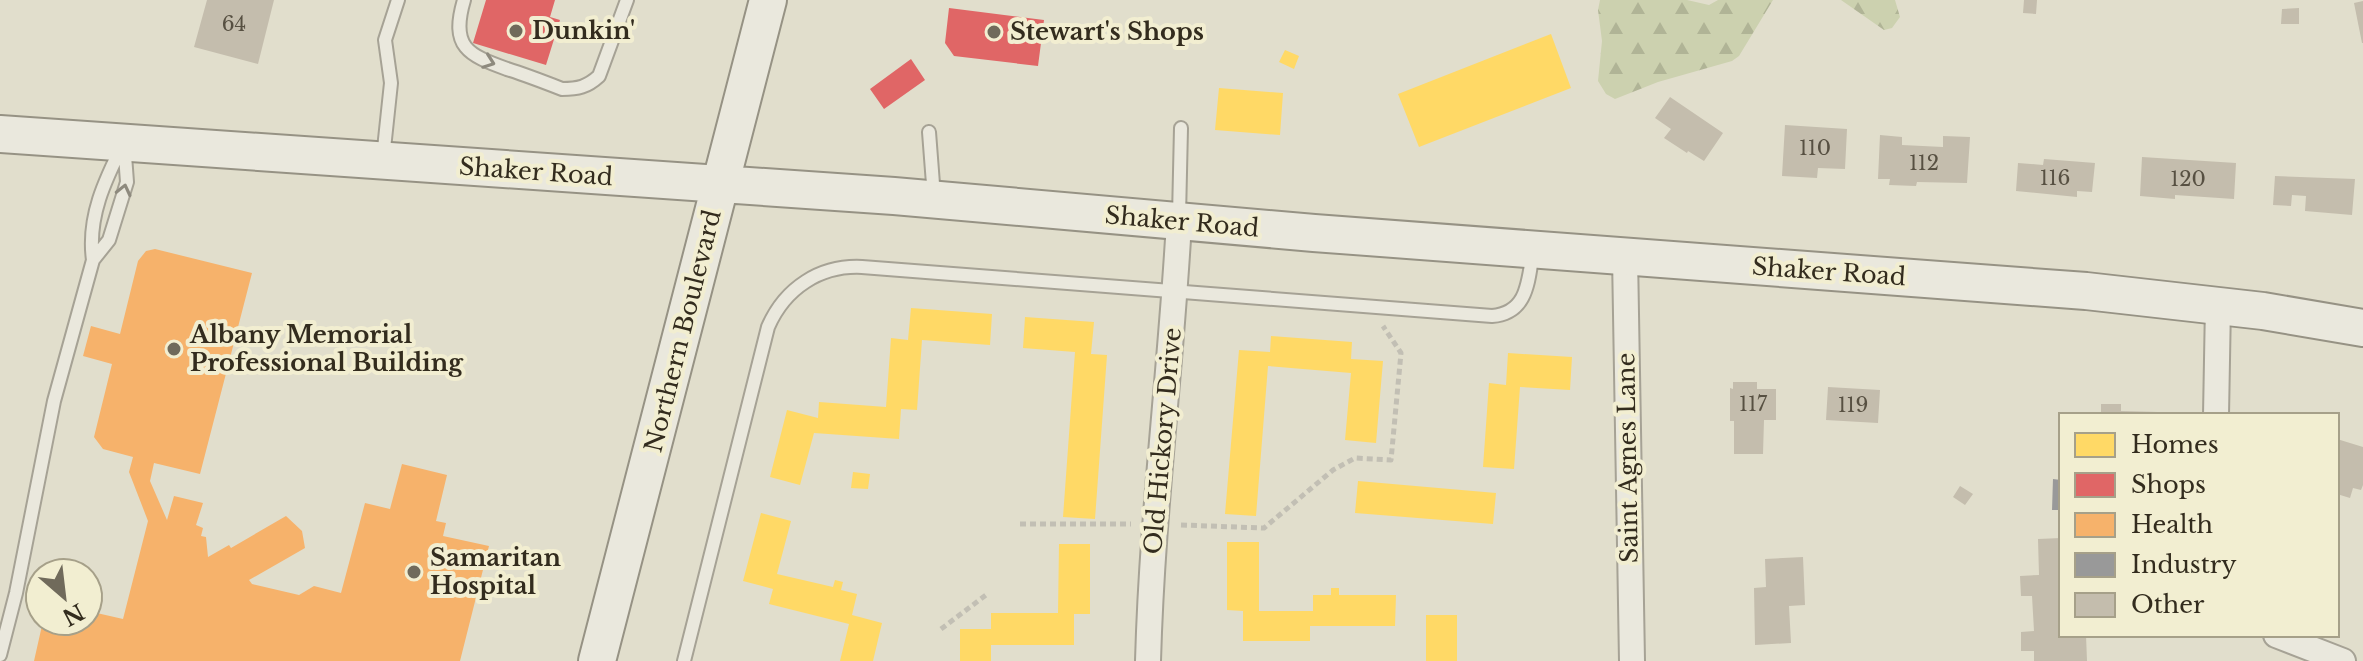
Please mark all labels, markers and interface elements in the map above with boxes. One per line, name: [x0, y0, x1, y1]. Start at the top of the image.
house number: 64: [222, 12, 246, 36]
place label: Dunkin': [532, 16, 635, 45]
place label: Stewart's Shops: [1010, 17, 1204, 46]
marker: Dunkin': [507, 22, 525, 40]
marker: Stewart's Shops: [985, 23, 1003, 41]
one-way arrow: [481, 53, 495, 69]
house number: 110: [1799, 136, 1831, 160]
house number: 112: [1909, 151, 1939, 175]
street label: Shaker Road: [458, 152, 614, 191]
house number: 116: [2040, 166, 2070, 190]
house number: 120: [2170, 167, 2206, 191]
one-way arrow: [115, 183, 132, 197]
street label: Shaker Road: [1104, 200, 1260, 243]
street label: Northern Boulevard: [638, 207, 727, 455]
street label: Shaker Road: [1751, 252, 1907, 291]
place label: Albany Memorial Professional Building: [189, 320, 464, 377]
street label: Old Hickory Drive: [1138, 326, 1187, 556]
marker: Albany Memorial Professional Building: [165, 340, 183, 358]
street label: Saint Agnes Lane: [1611, 353, 1644, 564]
house number: 117: [1739, 392, 1768, 416]
house number: 119: [1838, 393, 1868, 417]
legend: [2059, 413, 2339, 637]
text: Homes: [2131, 430, 2219, 459]
text: Shops: [2131, 470, 2206, 499]
text: Health: [2131, 510, 2213, 539]
place label: Samaritan Hospital: [430, 543, 562, 600]
text: Industry: [2131, 550, 2237, 579]
north arrow: [24, 557, 104, 637]
marker: Samaritan Hospital: [405, 563, 423, 581]
text: Other: [2131, 590, 2205, 619]
text: N: [57, 597, 89, 631]

